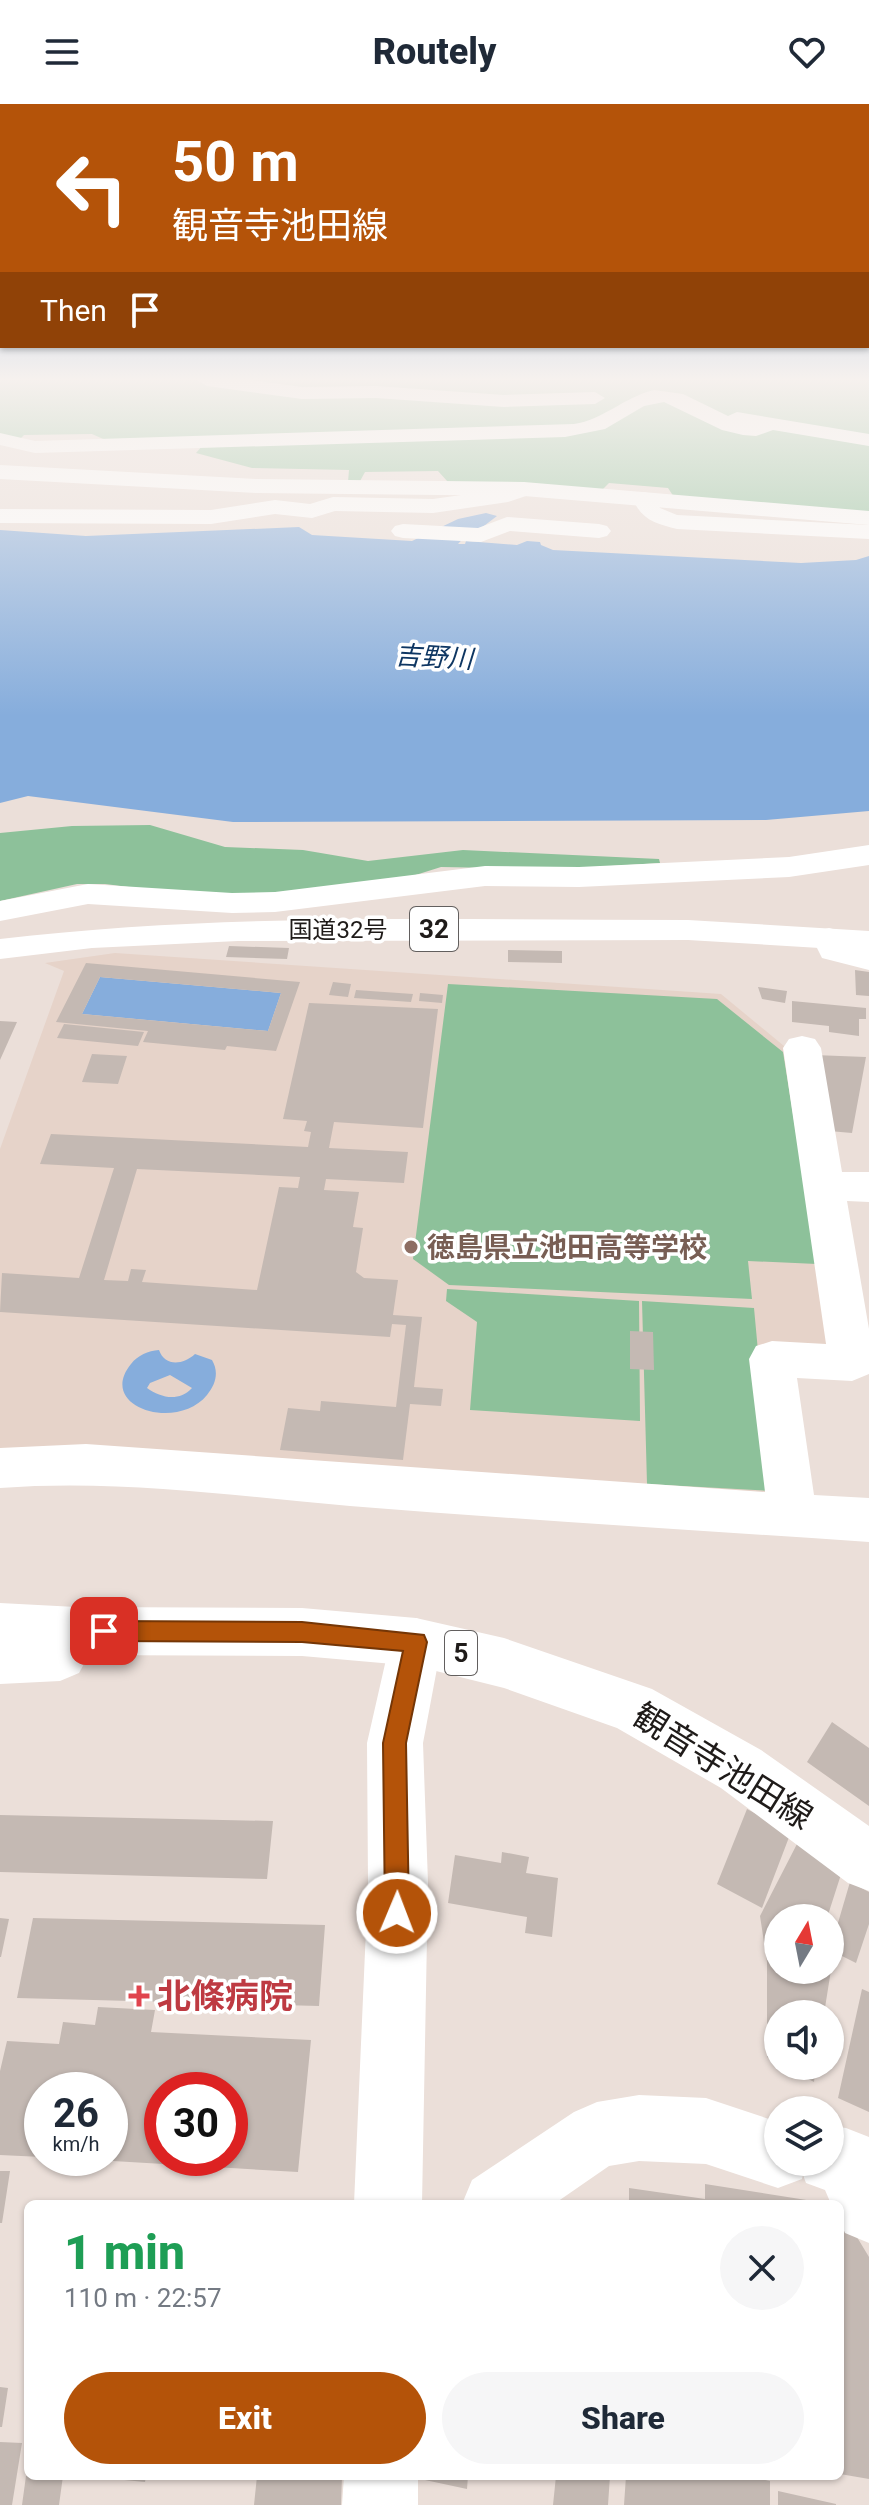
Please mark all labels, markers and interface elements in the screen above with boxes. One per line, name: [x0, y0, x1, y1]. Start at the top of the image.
icon: menu: [40, 30, 84, 74]
icon: heart: [785, 30, 829, 74]
text: Routely: [373, 31, 496, 73]
text: 50 m: [172, 129, 299, 195]
icon: left: [40, 136, 144, 240]
text: 観音寺池田線: [172, 205, 388, 247]
icon: arrive: [123, 288, 167, 332]
text: Then: [40, 293, 107, 328]
water label: 吉野川: [394, 640, 477, 674]
road number: 32: [410, 907, 458, 951]
street label: 国道32号: [289, 916, 387, 944]
place label: 徳島県立池田高等学校: [427, 1231, 707, 1264]
marker: 徳島県立池田高等学校: [402, 1238, 420, 1256]
pin: [70, 1597, 138, 1665]
icon: arrive: [82, 1609, 126, 1653]
road number: 5: [445, 1631, 477, 1675]
street label: 観音寺池田線: [626, 1695, 820, 1837]
position arrow: [355, 1871, 439, 1955]
north arrow: [764, 1904, 844, 1984]
map controls: [764, 1904, 844, 2176]
place label: 北條病院: [157, 1976, 293, 2016]
marker: 北條病院: [128, 1985, 150, 2007]
button: sound: [764, 2000, 844, 2080]
speed limit sign: 30: [144, 2072, 248, 2176]
text: 26: [53, 2090, 99, 2137]
button: layers: [764, 2096, 844, 2176]
text: km/h: [53, 2132, 99, 2156]
text: 1 min: [64, 2224, 185, 2281]
button: close: [720, 2226, 804, 2310]
text: 110 m · 22:57: [64, 2283, 222, 2313]
button: Exit: [64, 2372, 426, 2464]
button: Share: [442, 2372, 804, 2464]

